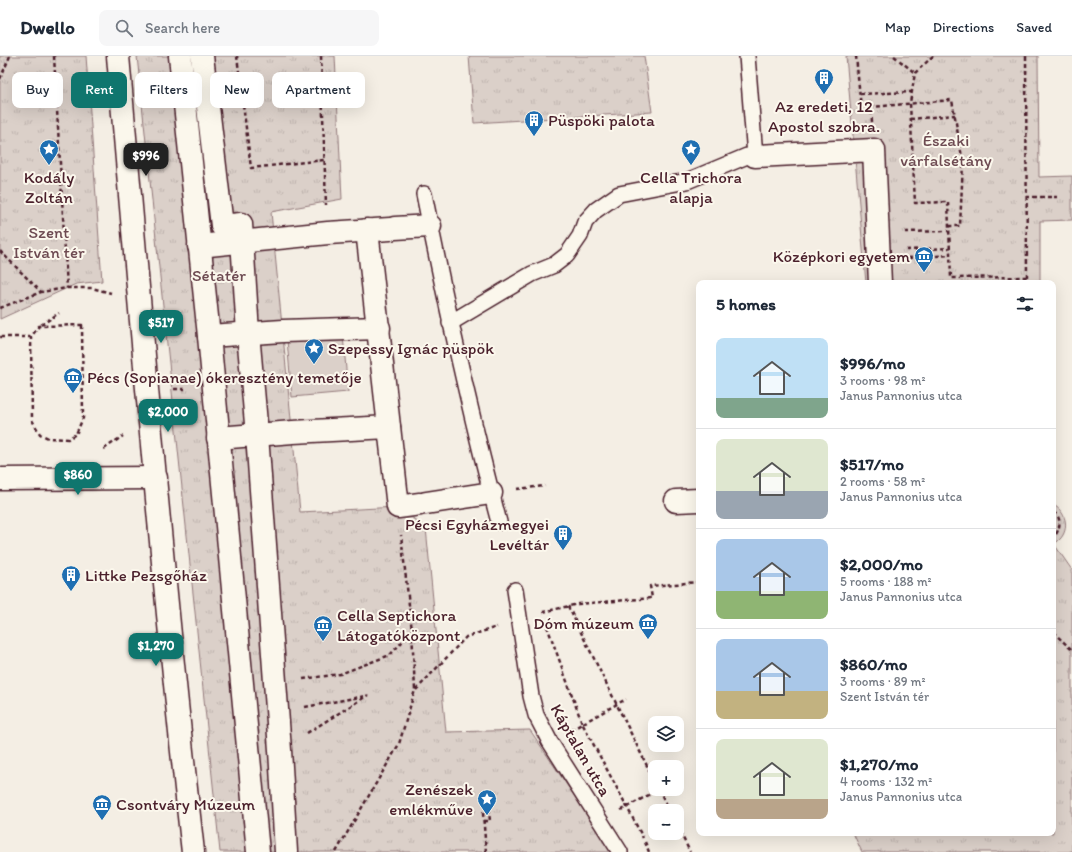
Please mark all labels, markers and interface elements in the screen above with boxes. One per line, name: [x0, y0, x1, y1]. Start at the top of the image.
search box: [99, 10, 379, 46]
text: Dwello: [20, 16, 75, 39]
icon: search: [113, 17, 135, 39]
text: Search here: [145, 19, 220, 37]
text: Map: [885, 19, 911, 36]
text: Directions: [933, 19, 994, 36]
text: Saved: [1016, 19, 1052, 36]
building icon: Az eredeti, 12 Apostol szobra.: [813, 67, 835, 95]
chip: Buy: [12, 72, 63, 108]
chip: Rent: [71, 72, 127, 108]
chip: Filters: [135, 72, 202, 108]
chip: New: [210, 72, 264, 108]
chip: Apartment: [272, 72, 365, 108]
place label: Az eredeti, 12 Apostol szobra.: [768, 96, 880, 136]
building icon: Püspöki palota: [523, 109, 545, 137]
place label: Püspöki palota: [548, 110, 655, 130]
park label: Északi várfalsétány: [900, 130, 992, 170]
place icon: Kodály Zoltán: [38, 138, 60, 166]
place icon: Cella Trichora alapja: [680, 138, 702, 166]
pin: $996: [122, 143, 170, 177]
text: $996: [132, 148, 160, 163]
place label: Kodály Zoltán: [24, 167, 74, 207]
place label: Cella Trichora alapja: [640, 167, 742, 207]
park label: Szent István tér: [13, 222, 85, 262]
museum icon: Középkori egyetem: [913, 245, 935, 273]
place label: Középkori egyetem: [773, 246, 910, 266]
park label: Sétatér: [192, 265, 246, 285]
icon: filters: [1014, 293, 1036, 315]
text: 5 homes: [716, 294, 776, 314]
pin: $517: [137, 310, 185, 344]
text: $517: [148, 315, 174, 330]
place icon: Szepessy Ignác püspök: [303, 337, 325, 365]
place label: Szepessy Ignác püspök: [328, 338, 494, 358]
text: $996/mo: [840, 353, 905, 373]
icon: home: [748, 354, 796, 402]
museum icon: Pécs (Sopianae) ókeresztény temetője: [62, 366, 84, 394]
place label: Pécs (Sopianae) ókeresztény temetője: [87, 367, 362, 387]
text: 3 rooms · 98 m²: [840, 373, 926, 388]
text: Janus Pannonius utca: [840, 388, 962, 403]
pin: $2,000: [135, 399, 201, 433]
text: $2,000: [148, 404, 188, 419]
text: $517/mo: [840, 454, 904, 474]
icon: home: [748, 455, 796, 503]
pin: $860: [54, 462, 102, 496]
text: $860: [64, 467, 92, 482]
text: 2 rooms · 58 m²: [840, 474, 925, 489]
text: Janus Pannonius utca: [840, 489, 962, 504]
place label: Pécsi Egyházmegyei Levéltár: [405, 514, 549, 554]
building icon: Pécsi Egyházmegyei Levéltár: [552, 523, 574, 551]
text: $2,000/mo: [840, 554, 923, 574]
icon: home: [748, 555, 796, 603]
building icon: Littke Pezsgőház: [60, 564, 82, 592]
place label: Littke Pezsgőház: [85, 565, 207, 585]
text: 5 rooms · 188 m²: [840, 574, 932, 589]
text: Janus Pannonius utca: [840, 589, 962, 604]
place label: Cella Septichora Látogatóközpont: [337, 605, 461, 645]
museum icon: Dóm múzeum: [637, 612, 659, 640]
place label: Dóm múzeum: [533, 613, 634, 633]
museum icon: Cella Septichora Látogatóközpont: [312, 614, 334, 642]
pin: $1,270: [123, 633, 189, 667]
text: $1,270: [138, 638, 175, 653]
text: $860/mo: [840, 654, 907, 674]
icon: home: [748, 655, 796, 703]
text: 3 rooms · 89 m²: [840, 674, 926, 689]
text: Szent István tér: [840, 689, 929, 704]
street label: Káptalan utca: [547, 700, 616, 800]
map controls: [648, 716, 684, 840]
button: layers: [648, 716, 684, 752]
text: $1,270/mo: [840, 754, 918, 774]
icon: home: [748, 755, 796, 803]
button: +: [648, 760, 684, 796]
text: 4 rooms · 132 m²: [840, 774, 932, 789]
place label: Zenészek emlékműve: [389, 779, 473, 819]
place icon: Zenészek emlékműve: [476, 788, 498, 816]
text: Janus Pannonius utca: [840, 789, 962, 804]
museum icon: Csontváry Múzeum: [91, 793, 113, 821]
place label: Csontváry Múzeum: [116, 794, 256, 814]
button: −: [648, 804, 684, 840]

